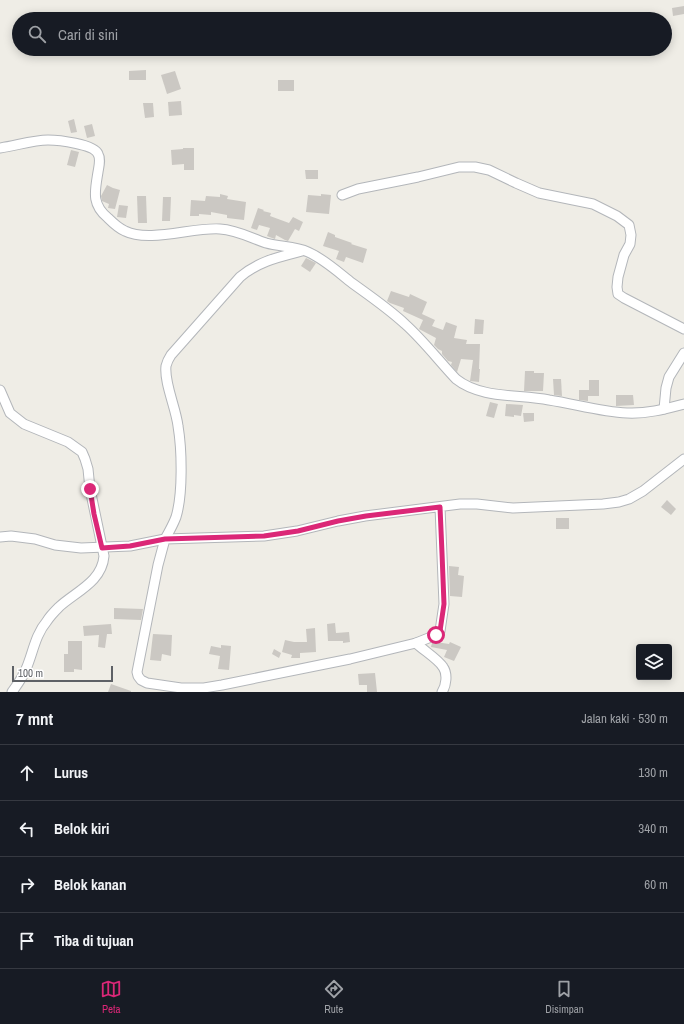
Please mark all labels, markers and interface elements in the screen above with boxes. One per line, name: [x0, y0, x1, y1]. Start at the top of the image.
search box: [12, 12, 672, 56]
icon: search: [26, 23, 48, 45]
text: Cari di sini: [58, 24, 118, 45]
route end: [81, 480, 99, 498]
route start: [427, 626, 445, 644]
map controls: [636, 644, 672, 680]
button: layers: [636, 644, 672, 680]
scale bar: [12, 664, 113, 683]
text: 100 m: [18, 666, 43, 680]
text: 7 mnt: [16, 707, 53, 730]
text: Jalan kaki · 530 m: [581, 710, 668, 727]
icon: ahead: [16, 762, 38, 784]
text: Lurus: [54, 762, 88, 783]
text: 130 m: [638, 764, 668, 781]
icon: left: [16, 818, 38, 840]
text: Belok kiri: [54, 818, 109, 839]
text: 340 m: [638, 820, 668, 837]
icon: right: [16, 874, 38, 896]
text: Belok kanan: [54, 874, 126, 895]
text: 60 m: [644, 876, 668, 893]
icon: arrive: [16, 930, 38, 952]
text: Tiba di tujuan: [54, 930, 134, 951]
tab: Peta: [100, 978, 122, 1016]
tab: Rute: [323, 978, 345, 1016]
tab: Disimpan: [545, 978, 584, 1016]

